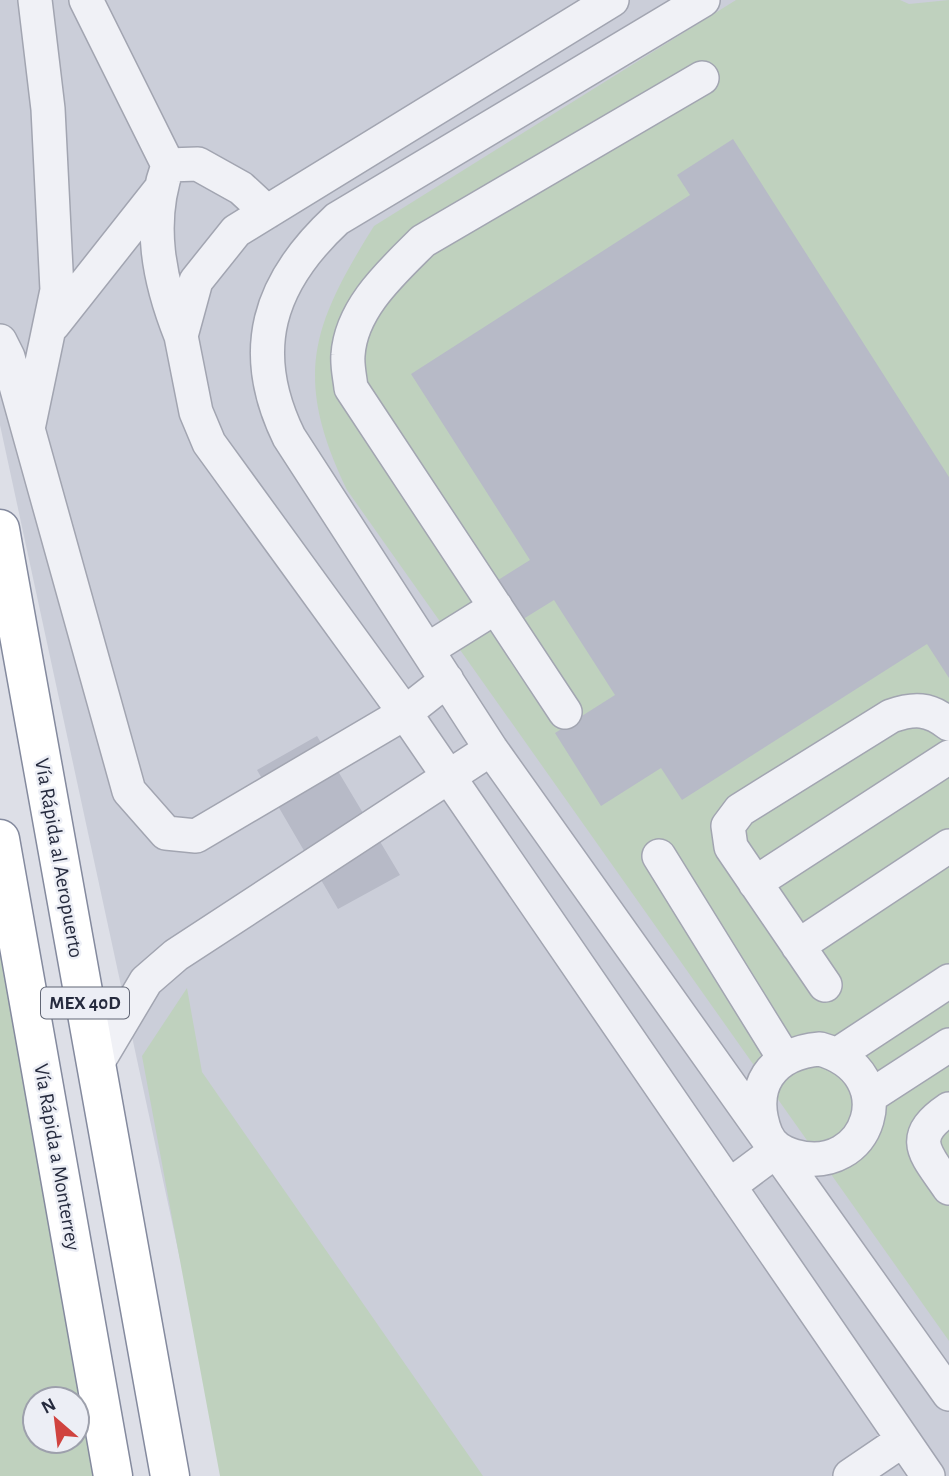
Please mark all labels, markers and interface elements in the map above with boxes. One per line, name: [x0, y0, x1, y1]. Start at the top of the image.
street label: Vía Rápida al Aeropuerto: [31, 757, 87, 959]
road number: MEX 40D: [41, 987, 129, 1018]
street label: Vía Rápida a Monterrey: [30, 1062, 84, 1252]
north arrow: [21, 1385, 91, 1455]
text: N: [38, 1395, 59, 1418]

